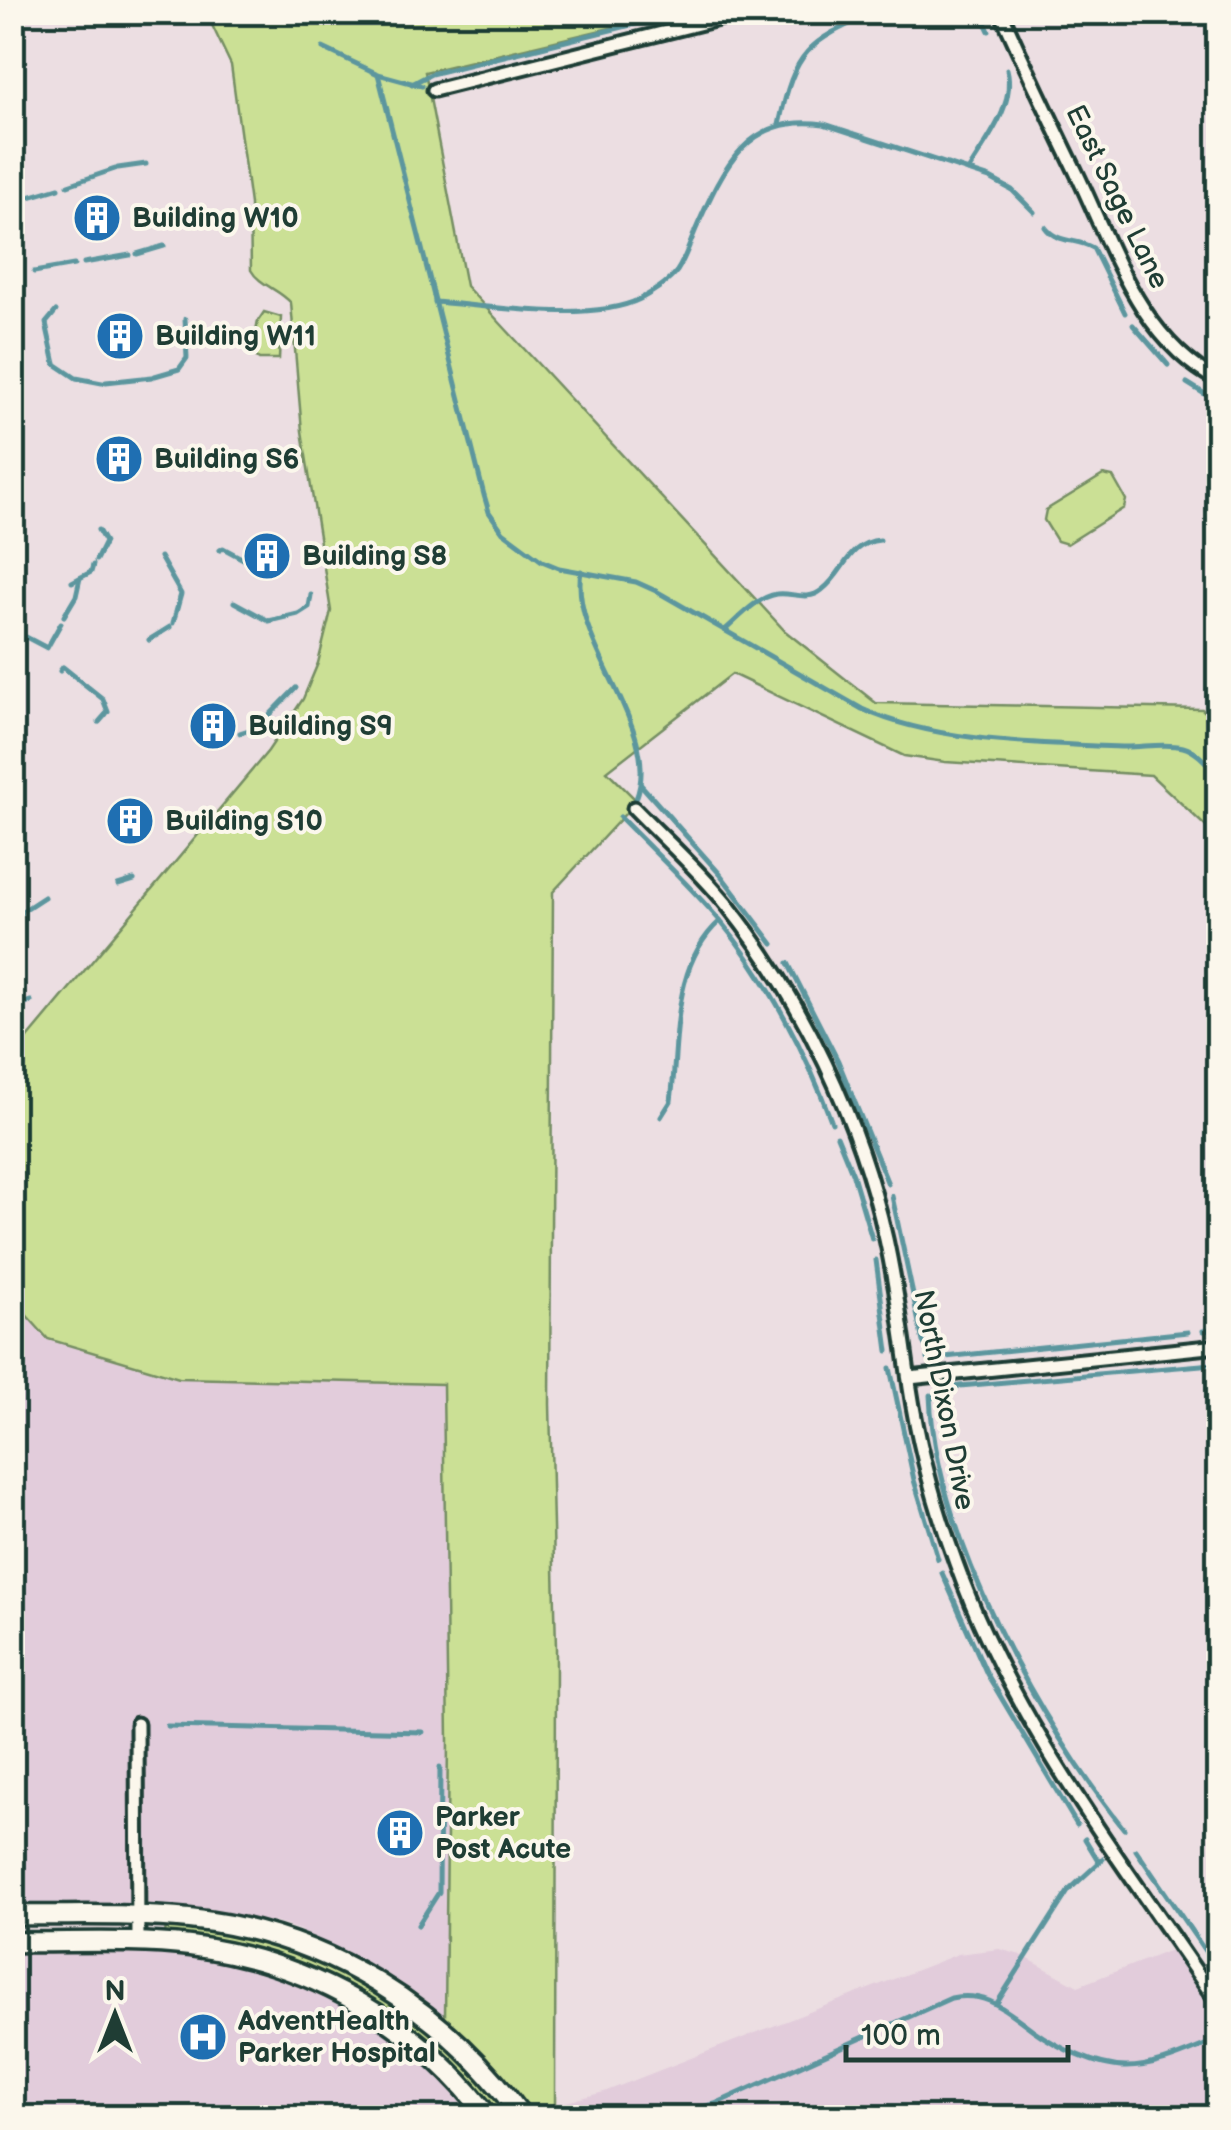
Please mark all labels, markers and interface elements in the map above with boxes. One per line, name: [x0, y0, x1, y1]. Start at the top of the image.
street label: East Sage Lane: [1058, 100, 1176, 294]
building icon: Building W10: [71, 192, 123, 244]
place label: Building W10: [132, 202, 299, 235]
building icon: Building W11: [94, 310, 146, 362]
place label: Building W11: [155, 320, 316, 353]
building icon: Building S6: [93, 433, 145, 485]
place label: Building S6: [154, 443, 300, 476]
building icon: Building S8: [241, 530, 293, 582]
place label: Building S8: [302, 540, 447, 573]
building icon: Building S9: [187, 700, 239, 752]
place label: Building S9: [248, 710, 393, 743]
building icon: Building S10: [104, 795, 156, 847]
place label: Building S10: [165, 805, 323, 838]
street label: North Dixon Drive: [907, 1287, 981, 1513]
place label: Parker Post Acute: [435, 1801, 571, 1866]
building icon: Parker Post Acute: [374, 1807, 426, 1859]
north arrow: [65, 1965, 165, 2065]
text: N: [104, 1975, 126, 2008]
scale bar: [846, 2000, 1068, 2062]
place label: AdventHealth Parker Hospital: [237, 2005, 436, 2070]
hospital icon: AdventHealth Parker Hospital: [177, 2011, 229, 2063]
text: 100 m: [861, 2018, 941, 2054]

